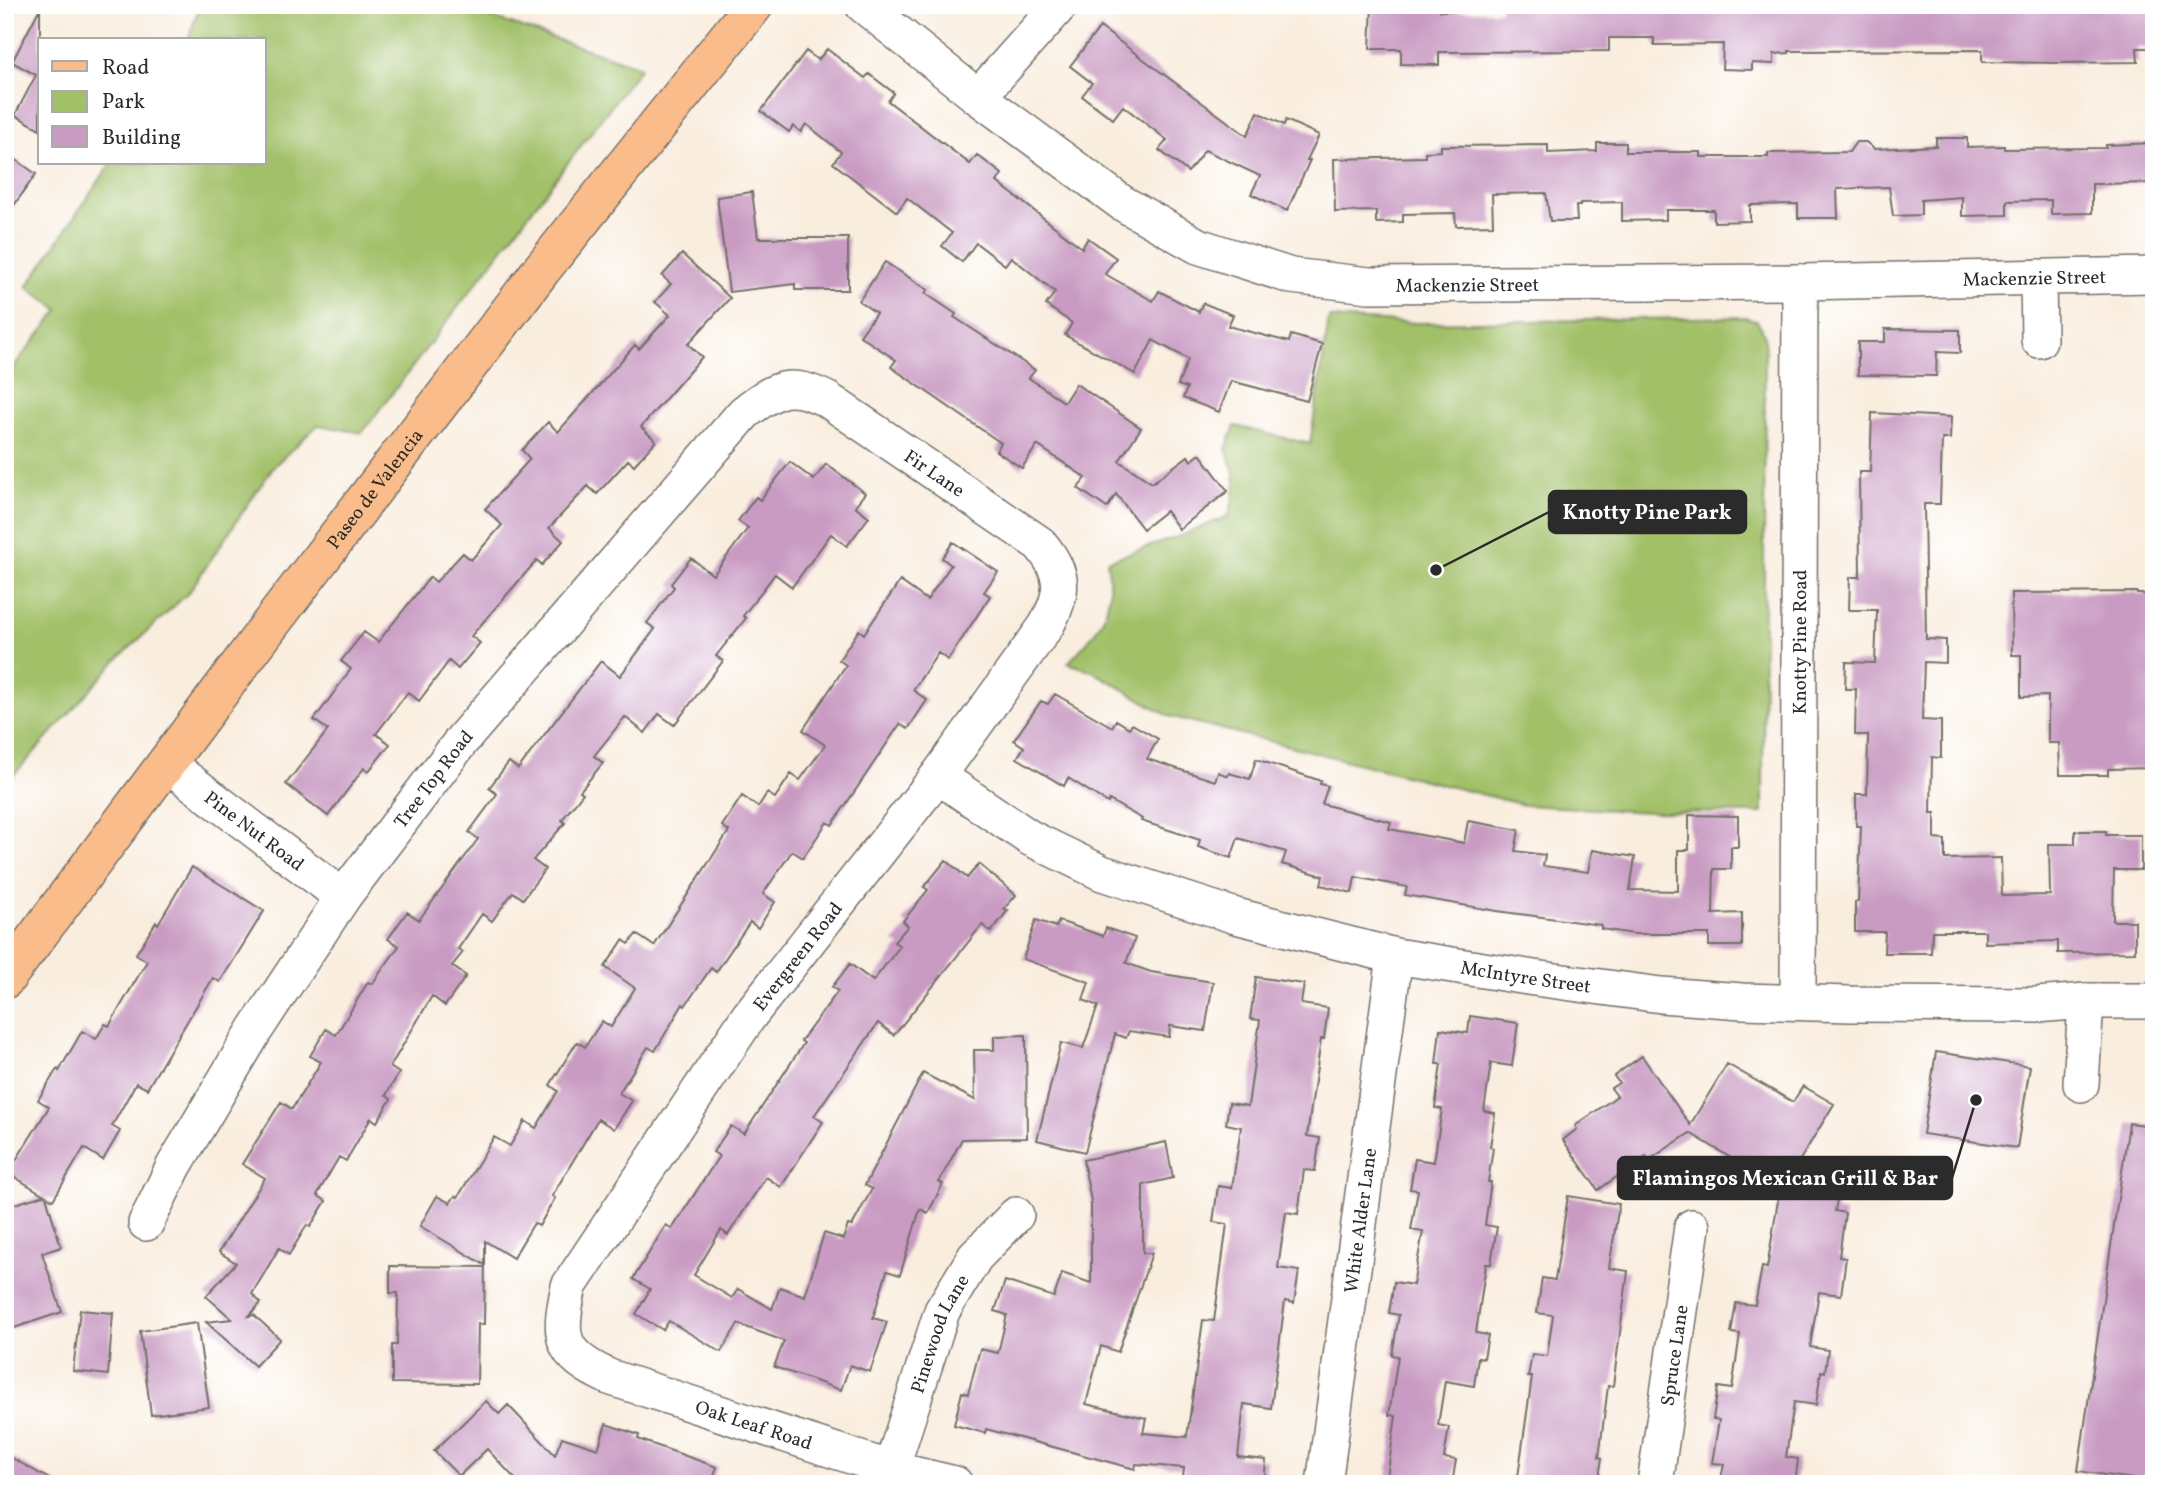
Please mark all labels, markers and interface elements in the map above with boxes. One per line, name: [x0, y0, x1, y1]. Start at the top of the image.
legend: [38, 38, 266, 164]
text: Road: [102, 54, 149, 83]
text: Park: [102, 88, 145, 117]
text: Building: [102, 124, 181, 153]
street label: Mackenzie Street: [1962, 265, 2107, 294]
street label: Mackenzie Street: [1395, 273, 1540, 300]
street label: Paseo de Valencia: [321, 424, 430, 555]
street label: Fir Lane: [898, 444, 969, 504]
callout: Knotty Pine Park: [1549, 491, 1746, 533]
text: Knotty Pine Park: [1563, 499, 1732, 528]
street label: Knotty Pine Road: [1788, 570, 1814, 714]
street label: Tree Top Road: [389, 725, 480, 834]
street label: Pine Nut Road: [198, 786, 309, 878]
street label: Evergreen Road: [748, 897, 849, 1017]
street label: McIntyre Street: [1458, 956, 1593, 1001]
street label: White Alder Lane: [1339, 1146, 1384, 1295]
callout: Flamingos Mexican Grill & Bar: [1618, 1157, 1952, 1199]
text: Flamingos Mexican Grill & Bar: [1632, 1165, 1938, 1194]
street label: Pinewood Lane: [905, 1270, 976, 1397]
street label: Spruce Lane: [1655, 1303, 1696, 1408]
street label: Oak Leaf Road: [692, 1395, 815, 1457]

